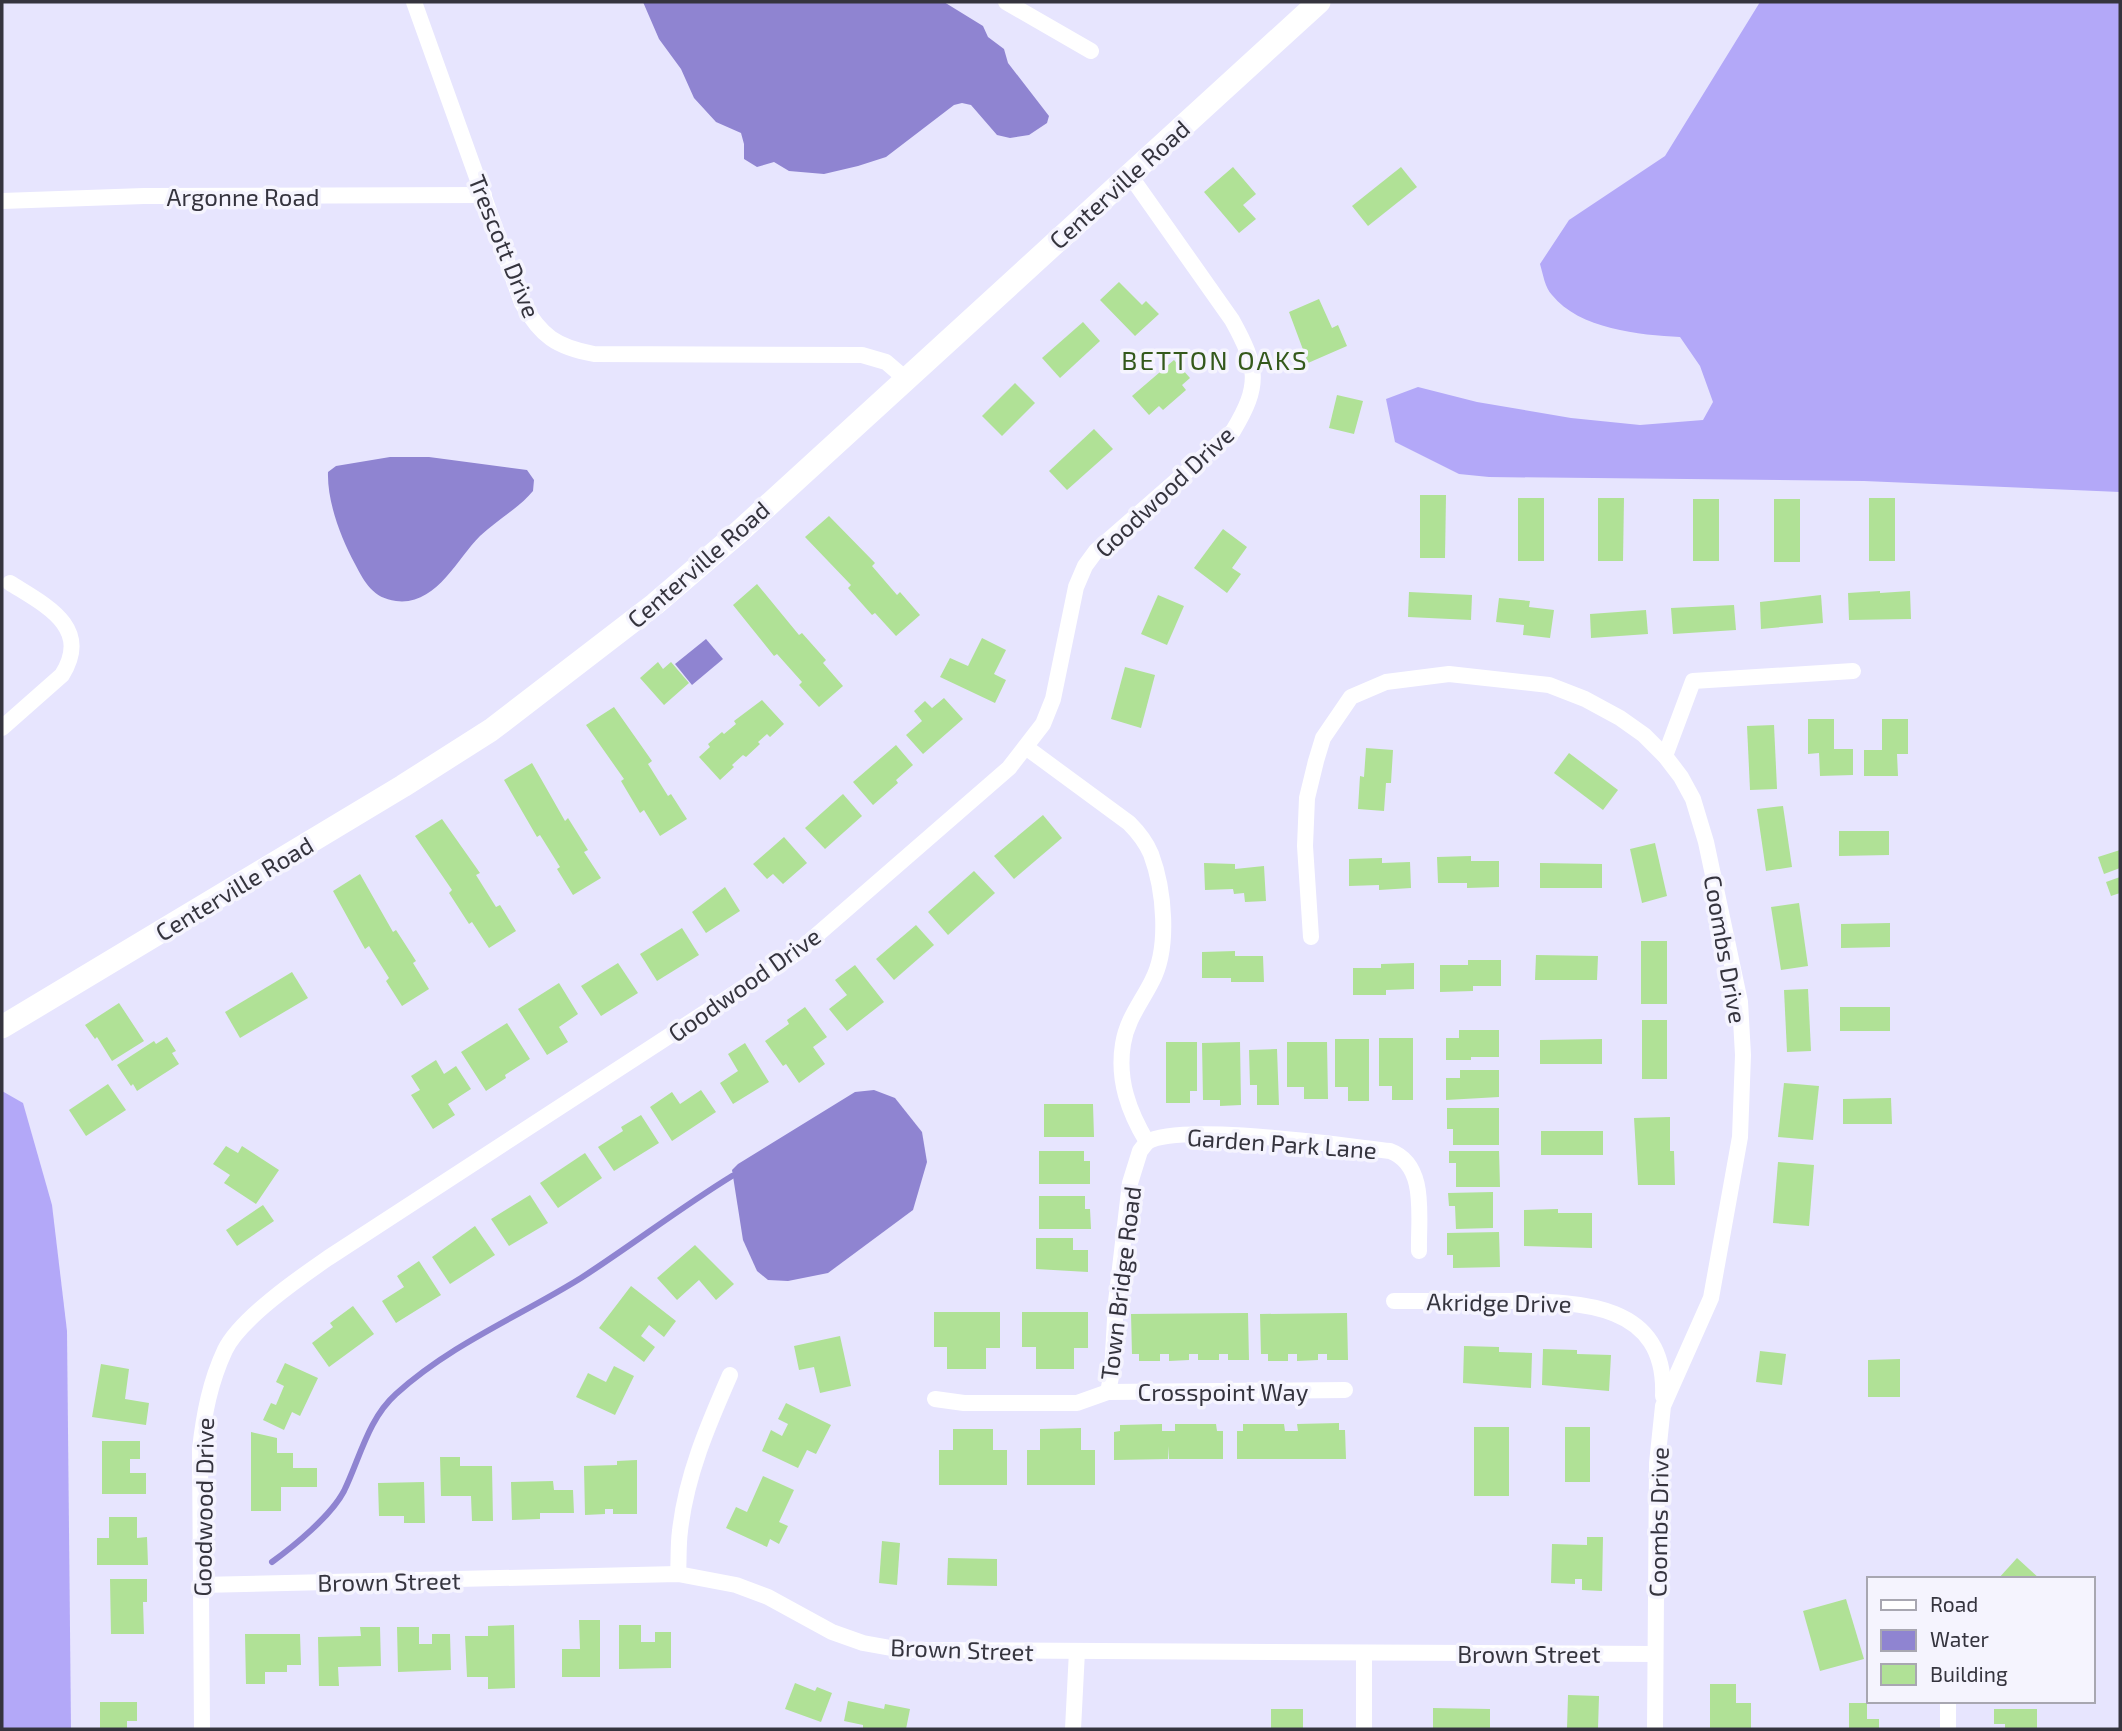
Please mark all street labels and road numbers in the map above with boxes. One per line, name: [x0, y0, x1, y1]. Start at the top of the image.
street label: Centerville Road: [1043, 113, 1195, 255]
street label: Trescott Drive: [463, 170, 547, 322]
street label: Argonne Road: [167, 182, 319, 211]
street label: Goodwood Drive: [1089, 419, 1239, 563]
street label: Centerville Road: [621, 494, 775, 634]
street label: Centerville Road: [150, 830, 318, 946]
street label: Coombs Drive: [1699, 873, 1753, 1025]
street label: Goodwood Drive: [662, 921, 826, 1047]
street label: Garden Park Lane: [1186, 1122, 1378, 1164]
street label: Town Bridge Road: [1094, 1185, 1146, 1381]
street label: Akridge Drive: [1426, 1286, 1572, 1318]
street label: Crosspoint Way: [1138, 1377, 1309, 1406]
street label: Goodwood Drive: [187, 1417, 219, 1597]
street label: Coombs Drive: [1642, 1447, 1674, 1597]
street label: Brown Street: [317, 1565, 461, 1597]
street label: Brown Street: [890, 1632, 1034, 1666]
street label: Brown Street: [1457, 1639, 1601, 1668]

